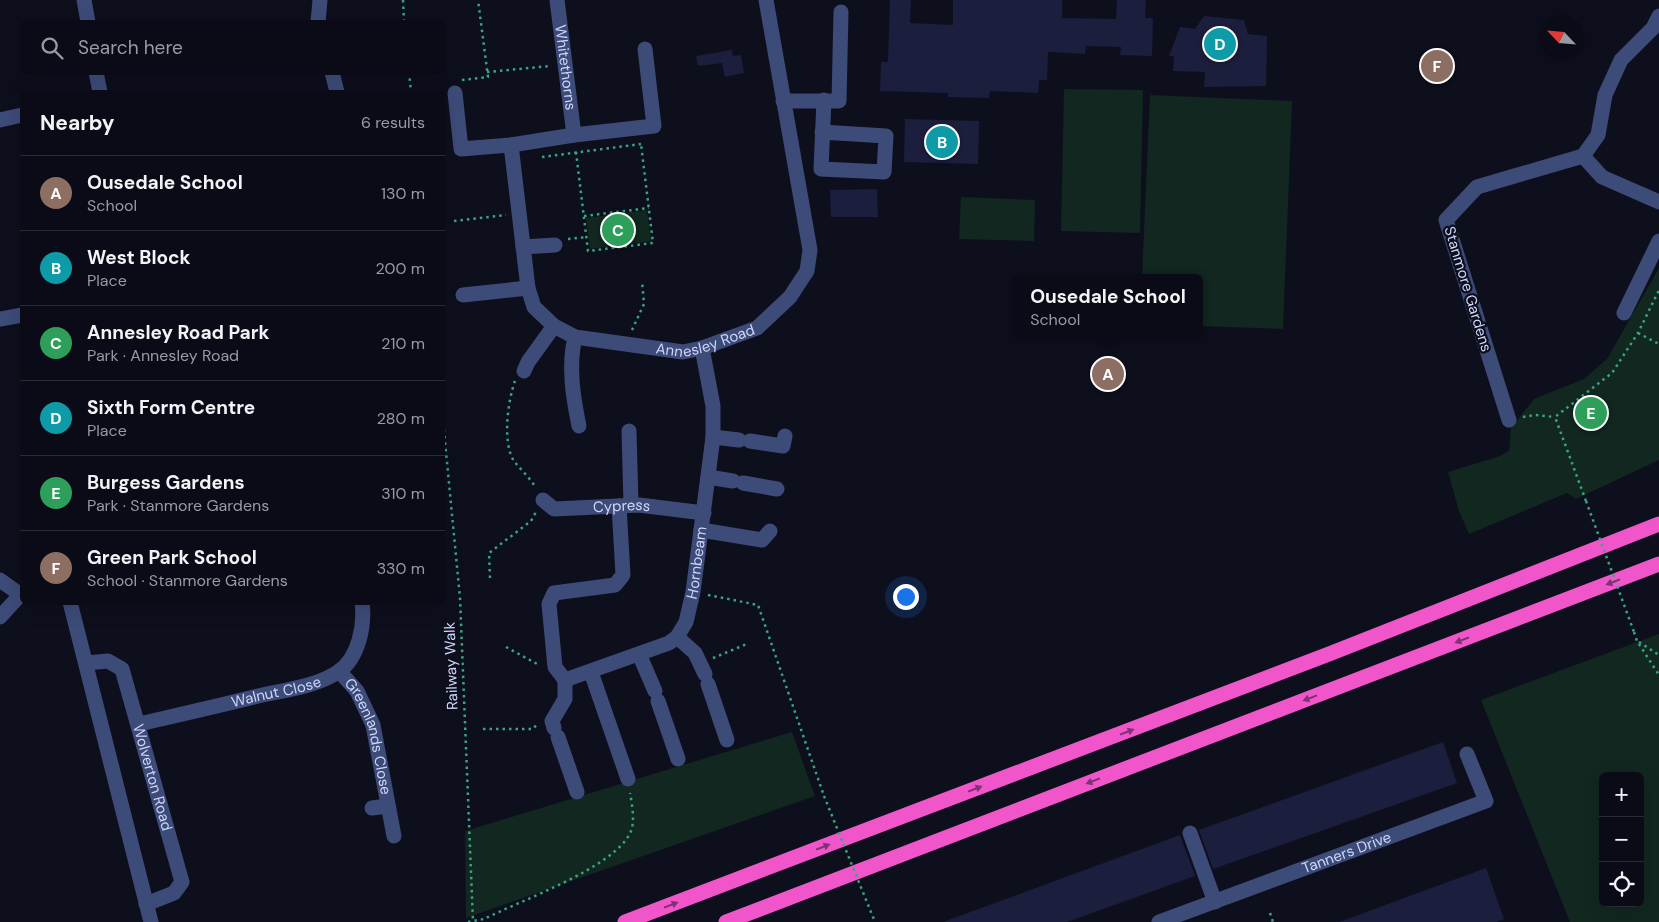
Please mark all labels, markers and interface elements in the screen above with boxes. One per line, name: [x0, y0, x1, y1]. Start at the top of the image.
north arrow: [1539, 15, 1584, 60]
search box: [20, 20, 445, 75]
street label: Whitethorns: [550, 24, 581, 111]
pin: D: [1204, 25, 1236, 63]
icon: search: [38, 34, 66, 62]
text: Search here: [78, 35, 183, 60]
pin: F: [1421, 47, 1453, 85]
text: Nearby: [40, 109, 114, 137]
text: 6 results: [361, 112, 425, 133]
pin: B: [926, 123, 958, 161]
text: Ousedale School: [87, 170, 243, 195]
text: A: [50, 183, 62, 204]
text: 130 m: [381, 183, 425, 204]
text: School: [87, 195, 137, 216]
pin: C: [602, 211, 634, 249]
street label: Stanmore Gardens: [1439, 224, 1497, 354]
text: West Block: [87, 245, 191, 270]
text: B: [51, 258, 61, 279]
text: 200 m: [376, 258, 425, 279]
text: Place: [87, 270, 127, 291]
popup: [1013, 274, 1203, 339]
text: Ousedale School: [1030, 284, 1186, 309]
text: School: [1030, 309, 1080, 330]
text: Annesley Road Park: [87, 320, 269, 345]
street label: Annesley Road: [655, 320, 757, 362]
text: C: [50, 333, 62, 354]
text: 210 m: [381, 333, 425, 354]
text: Park · Annesley Road: [87, 345, 239, 366]
pin: A: [1092, 355, 1124, 393]
pin: E: [1575, 394, 1607, 432]
text: Sixth Form Centre: [87, 395, 255, 420]
text: D: [50, 408, 62, 429]
text: 280 m: [377, 408, 425, 429]
text: Place: [87, 420, 127, 441]
text: Burgess Gardens: [87, 470, 245, 495]
text: E: [51, 483, 61, 504]
text: 310 m: [381, 483, 425, 504]
text: Park · Stanmore Gardens: [87, 495, 269, 516]
street label: Cypress: [593, 495, 652, 517]
street label: Hornbeam: [682, 525, 711, 601]
text: Green Park School: [87, 545, 257, 570]
text: F: [52, 558, 60, 579]
text: 330 m: [377, 558, 425, 579]
text: School · Stanmore Gardens: [87, 570, 288, 591]
one-way arrow: [1606, 579, 1621, 586]
your location: [893, 584, 919, 610]
street label: Railway Walk: [439, 621, 463, 710]
one-way arrow: [1454, 636, 1469, 644]
street label: Walnut Close: [229, 671, 324, 712]
street label: Greenlands Close: [340, 674, 396, 796]
one-way arrow: [1302, 694, 1317, 702]
street label: Wolverton Road: [128, 722, 177, 833]
one-way arrow: [1119, 727, 1134, 735]
map controls: [1599, 772, 1644, 907]
button: +: [1599, 772, 1644, 817]
one-way arrow: [1086, 778, 1100, 786]
one-way arrow: [968, 785, 983, 793]
button: −: [1599, 817, 1644, 862]
street label: Tanners Drive: [1299, 827, 1394, 878]
one-way arrow: [816, 843, 831, 851]
button: locate: [1599, 862, 1644, 907]
one-way arrow: [664, 901, 679, 909]

